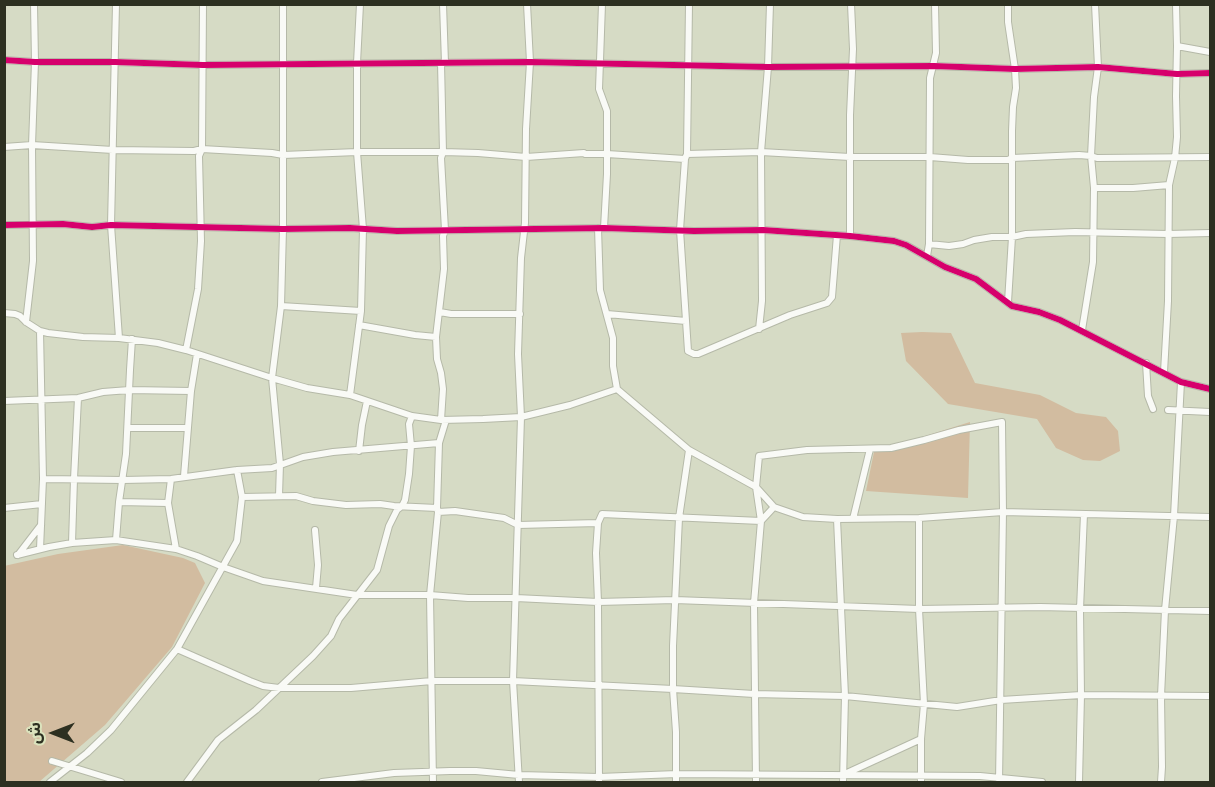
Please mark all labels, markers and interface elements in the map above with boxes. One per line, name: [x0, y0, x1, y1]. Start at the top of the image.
north arrow: [24, 703, 84, 763]
text: ش: [26, 722, 45, 744]

